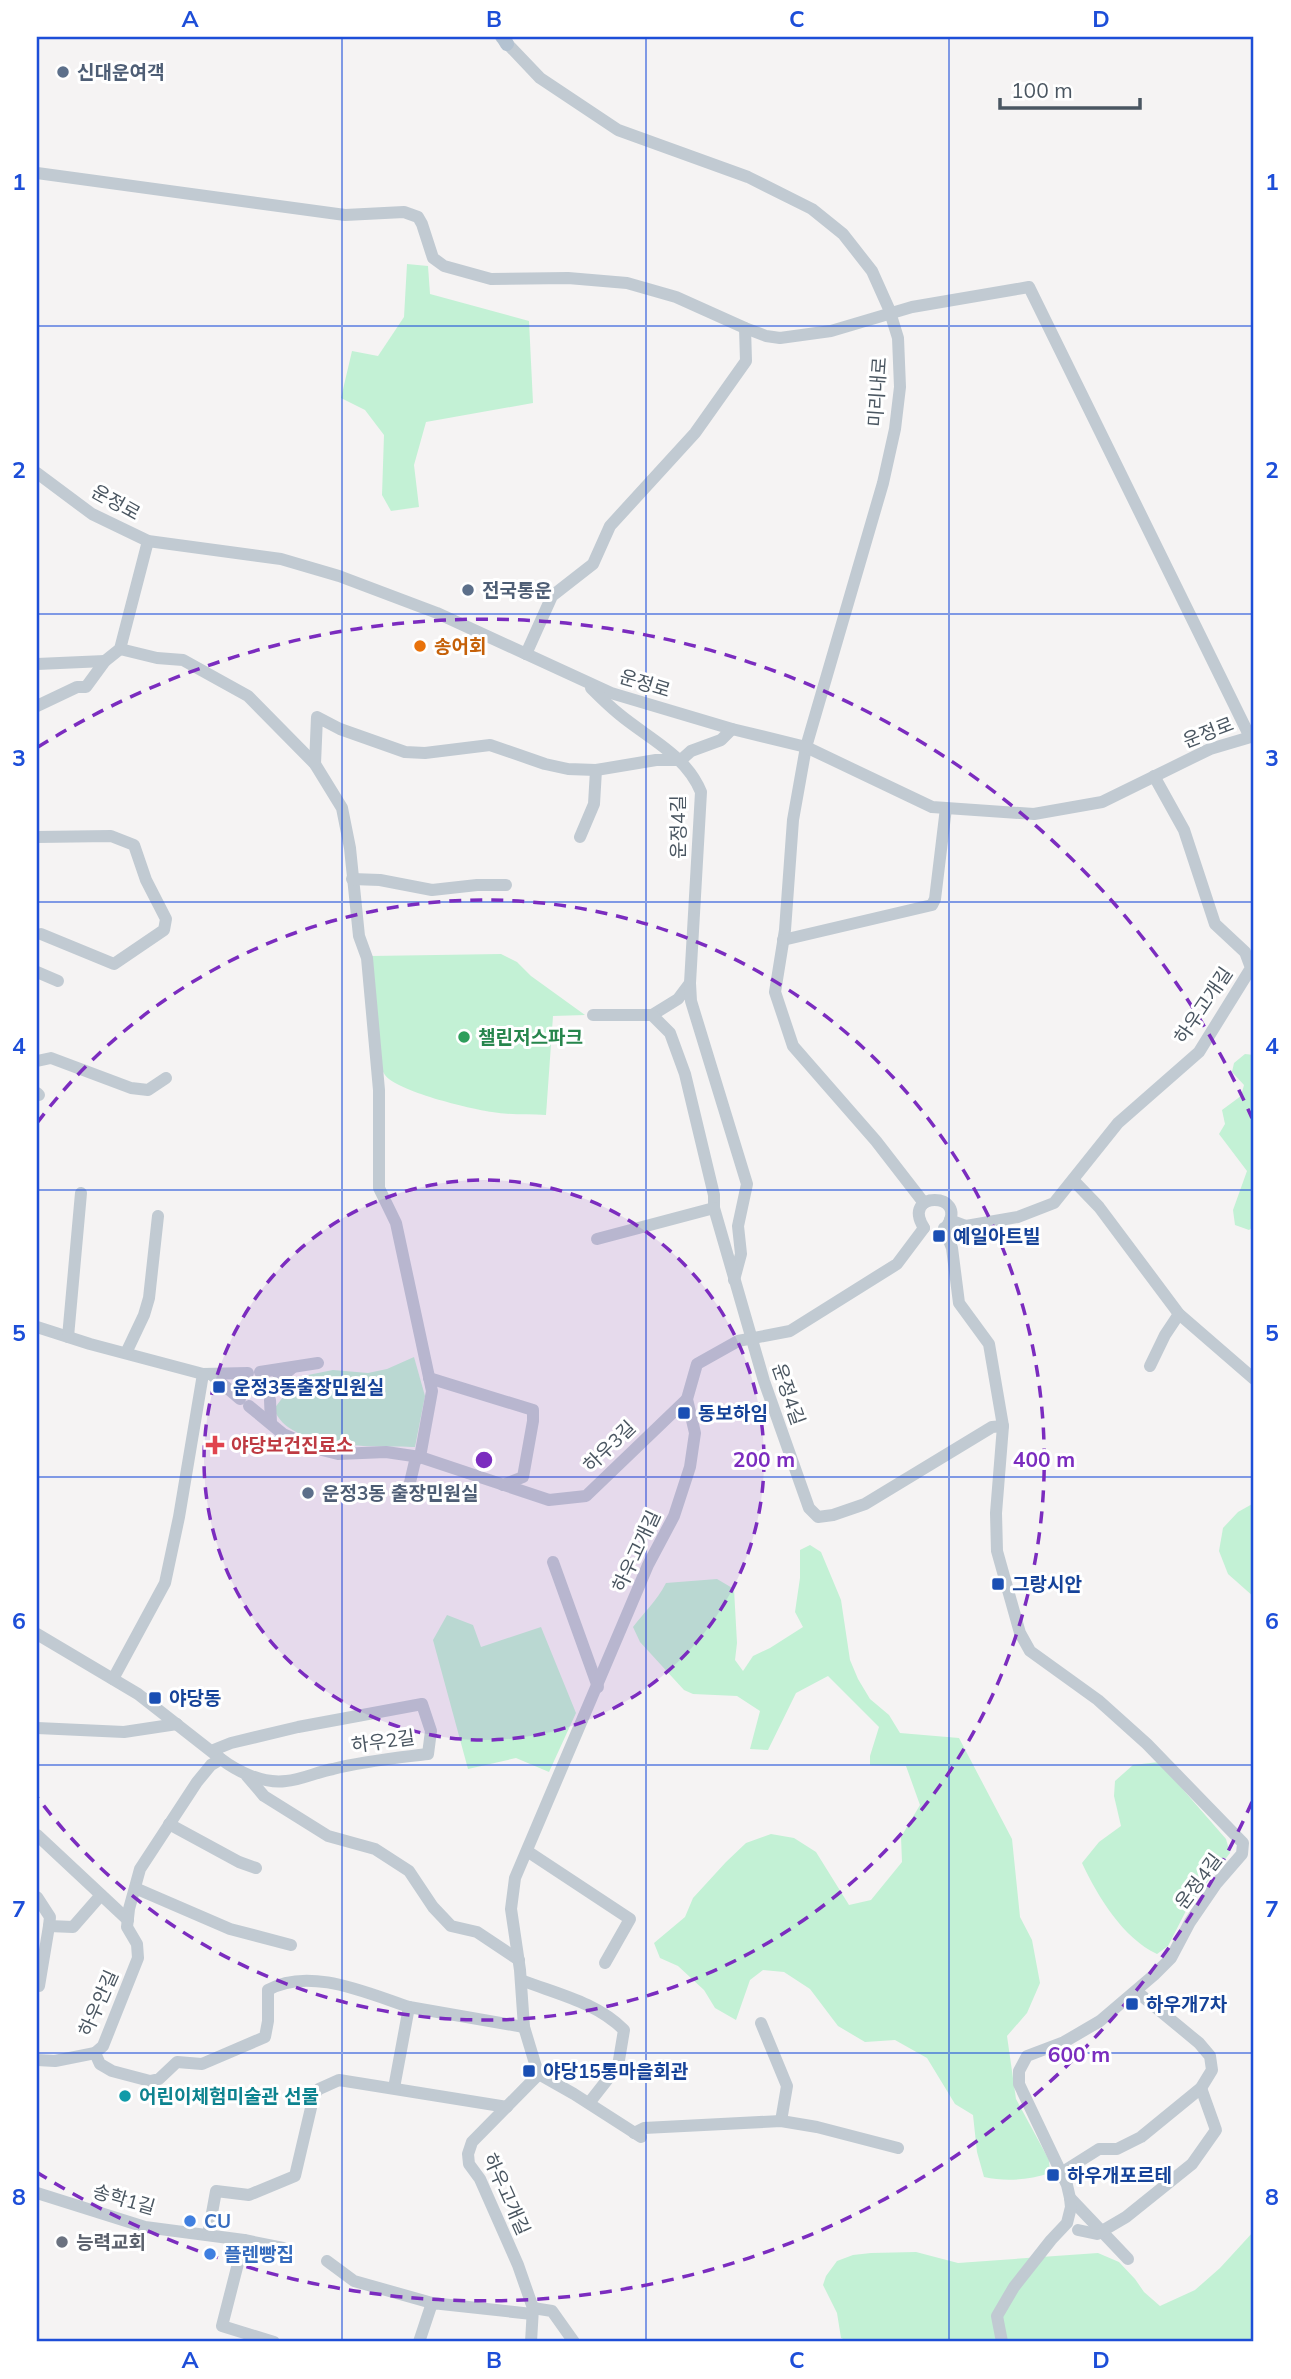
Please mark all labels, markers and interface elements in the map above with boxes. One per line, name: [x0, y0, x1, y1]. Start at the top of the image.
text: A: [181, 4, 199, 33]
text: B: [486, 4, 502, 33]
text: C: [789, 4, 805, 33]
text: D: [1092, 4, 1110, 33]
place label: 신대운여객: [77, 60, 164, 84]
marker: 신대운여객: [55, 64, 71, 80]
scale bar: [1000, 66, 1140, 110]
text: 100 m: [1011, 77, 1073, 103]
text: 1: [12, 167, 26, 196]
text: 1: [1265, 167, 1279, 196]
street label: 미리내로: [863, 356, 891, 428]
text: 2: [12, 455, 26, 484]
text: 2: [1265, 455, 1279, 484]
street label: 운정로: [87, 479, 145, 525]
place label: 전국통운: [482, 578, 552, 602]
marker: 전국통운: [460, 582, 476, 598]
place label: 송어회: [434, 634, 486, 658]
marker: 송어회: [412, 638, 428, 654]
street label: 운정로: [616, 664, 674, 702]
street label: 운정로: [1179, 711, 1237, 753]
text: 3: [12, 743, 26, 772]
text: 3: [1265, 743, 1279, 772]
street label: 운정4길: [666, 795, 690, 859]
street label: 하우고개길: [1169, 962, 1237, 1048]
place label: 챌린저스파크: [478, 1025, 583, 1049]
marker: 챌린저스파크: [456, 1029, 472, 1045]
text: 4: [12, 1031, 26, 1060]
text: 4: [1265, 1031, 1279, 1060]
place label: 예일아트빌: [953, 1224, 1040, 1248]
marker: 예일아트빌: [931, 1228, 947, 1244]
text: 5: [12, 1318, 26, 1347]
text: 5: [1265, 1318, 1279, 1347]
street label: 운정4길: [767, 1360, 811, 1428]
place label: 운정3동출장민원실: [233, 1375, 384, 1399]
marker: 운정3동출장민원실: [211, 1379, 227, 1395]
place label: 동보하임: [698, 1401, 768, 1425]
marker: 동보하임: [676, 1405, 692, 1421]
street label: 하우3길: [578, 1415, 640, 1477]
place label: 야당보건진료소: [231, 1433, 353, 1457]
marker: 야당보건진료소: [205, 1435, 225, 1455]
text: 200 m: [733, 1446, 795, 1472]
text: 400 m: [1013, 1446, 1075, 1472]
centre of rings: [472, 1448, 496, 1472]
place label: 운정3동 출장민원실: [322, 1481, 478, 1505]
marker: 운정3동 출장민원실: [300, 1485, 316, 1501]
street label: 하우고개길: [607, 1506, 665, 1596]
place label: 그랑시안: [1012, 1572, 1082, 1596]
marker: 그랑시안: [990, 1576, 1006, 1592]
text: 6: [12, 1606, 26, 1635]
text: 6: [1265, 1606, 1279, 1635]
place label: 야당동: [169, 1686, 221, 1710]
marker: 야당동: [147, 1690, 163, 1706]
street label: 하우2길: [350, 1725, 416, 1757]
street label: 운정4길: [1169, 1848, 1227, 1914]
text: 7: [12, 1894, 26, 1923]
text: 7: [1265, 1894, 1279, 1923]
street label: 하우안길: [73, 1966, 123, 2040]
place label: 하우개7차: [1146, 1992, 1228, 2016]
marker: 하우개7차: [1124, 1996, 1140, 2012]
text: 600 m: [1048, 2041, 1110, 2067]
place label: 야당15통마을회관: [543, 2059, 689, 2083]
marker: 야당15통마을회관: [521, 2063, 537, 2079]
place label: 어린이체험미술관 선물: [139, 2084, 319, 2108]
marker: 어린이체험미술관 선물: [117, 2088, 133, 2104]
street label: 하우고개길: [478, 2149, 536, 2239]
place label: 하우개포르테: [1067, 2163, 1172, 2187]
marker: 하우개포르테: [1045, 2167, 1061, 2183]
street label: 송학1길: [90, 2179, 158, 2219]
text: 8: [12, 2182, 26, 2211]
text: 8: [1265, 2182, 1279, 2211]
place label: CU: [204, 2209, 231, 2233]
marker: CU: [182, 2213, 198, 2229]
place label: 능력교회: [76, 2230, 146, 2254]
marker: 능력교회: [54, 2234, 70, 2250]
place label: 플렌빵집: [224, 2242, 294, 2266]
marker: 플렌빵집: [202, 2246, 218, 2262]
text: A: [181, 2345, 199, 2374]
text: B: [486, 2345, 502, 2374]
text: C: [789, 2345, 805, 2374]
text: D: [1092, 2345, 1110, 2374]

